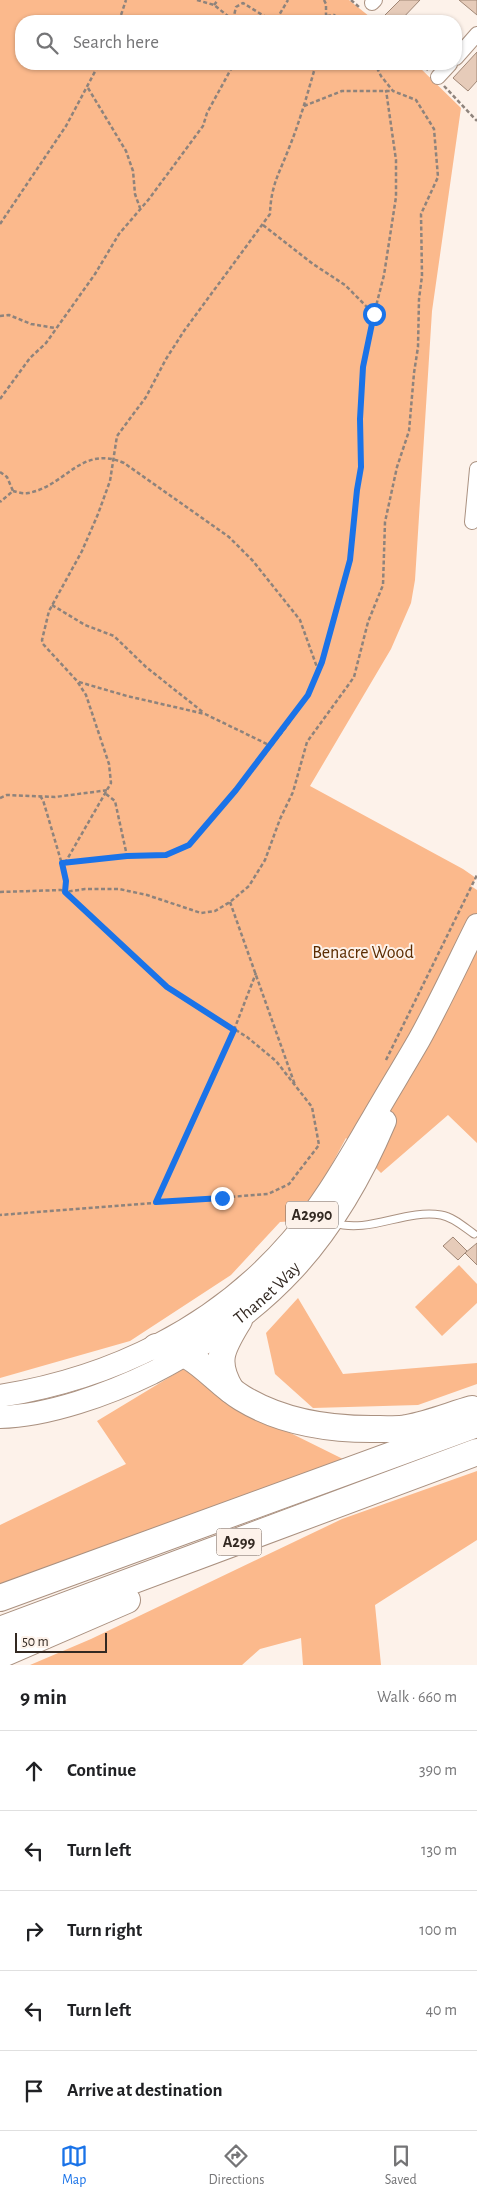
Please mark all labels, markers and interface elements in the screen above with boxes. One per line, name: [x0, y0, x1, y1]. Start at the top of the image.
search box: [15, 15, 462, 70]
icon: search: [33, 29, 61, 57]
text: Search here: [73, 33, 159, 52]
route start: [363, 303, 386, 326]
park label: Benacre Wood: [312, 944, 414, 962]
route end: [211, 1187, 234, 1210]
road number: A2990: [286, 1202, 338, 1228]
street label: Thanet Way: [231, 1258, 304, 1328]
road number: A299: [216, 1528, 262, 1555]
scale bar: [15, 1630, 108, 1653]
text: 50 m: [22, 1635, 49, 1649]
text: 9 min: [20, 1687, 67, 1708]
text: Walk · 660 m: [377, 1689, 457, 1705]
icon: ahead: [20, 1757, 48, 1785]
text: Continue: [67, 1761, 136, 1780]
text: 390 m: [419, 1762, 457, 1778]
icon: left: [20, 1837, 48, 1865]
text: Turn left: [67, 1841, 131, 1860]
text: 130 m: [421, 1842, 457, 1858]
icon: right: [20, 1917, 48, 1945]
text: Turn right: [67, 1921, 142, 1940]
text: 100 m: [419, 1922, 457, 1938]
icon: left: [20, 1997, 48, 2025]
text: Turn left: [67, 2001, 131, 2020]
text: 40 m: [425, 2002, 457, 2018]
icon: arrive: [20, 2077, 48, 2105]
text: Arrive at destination: [67, 2081, 223, 2100]
tab: Map: [60, 2142, 88, 2189]
tab: Directions: [209, 2142, 264, 2189]
tab: Saved: [385, 2142, 417, 2189]

